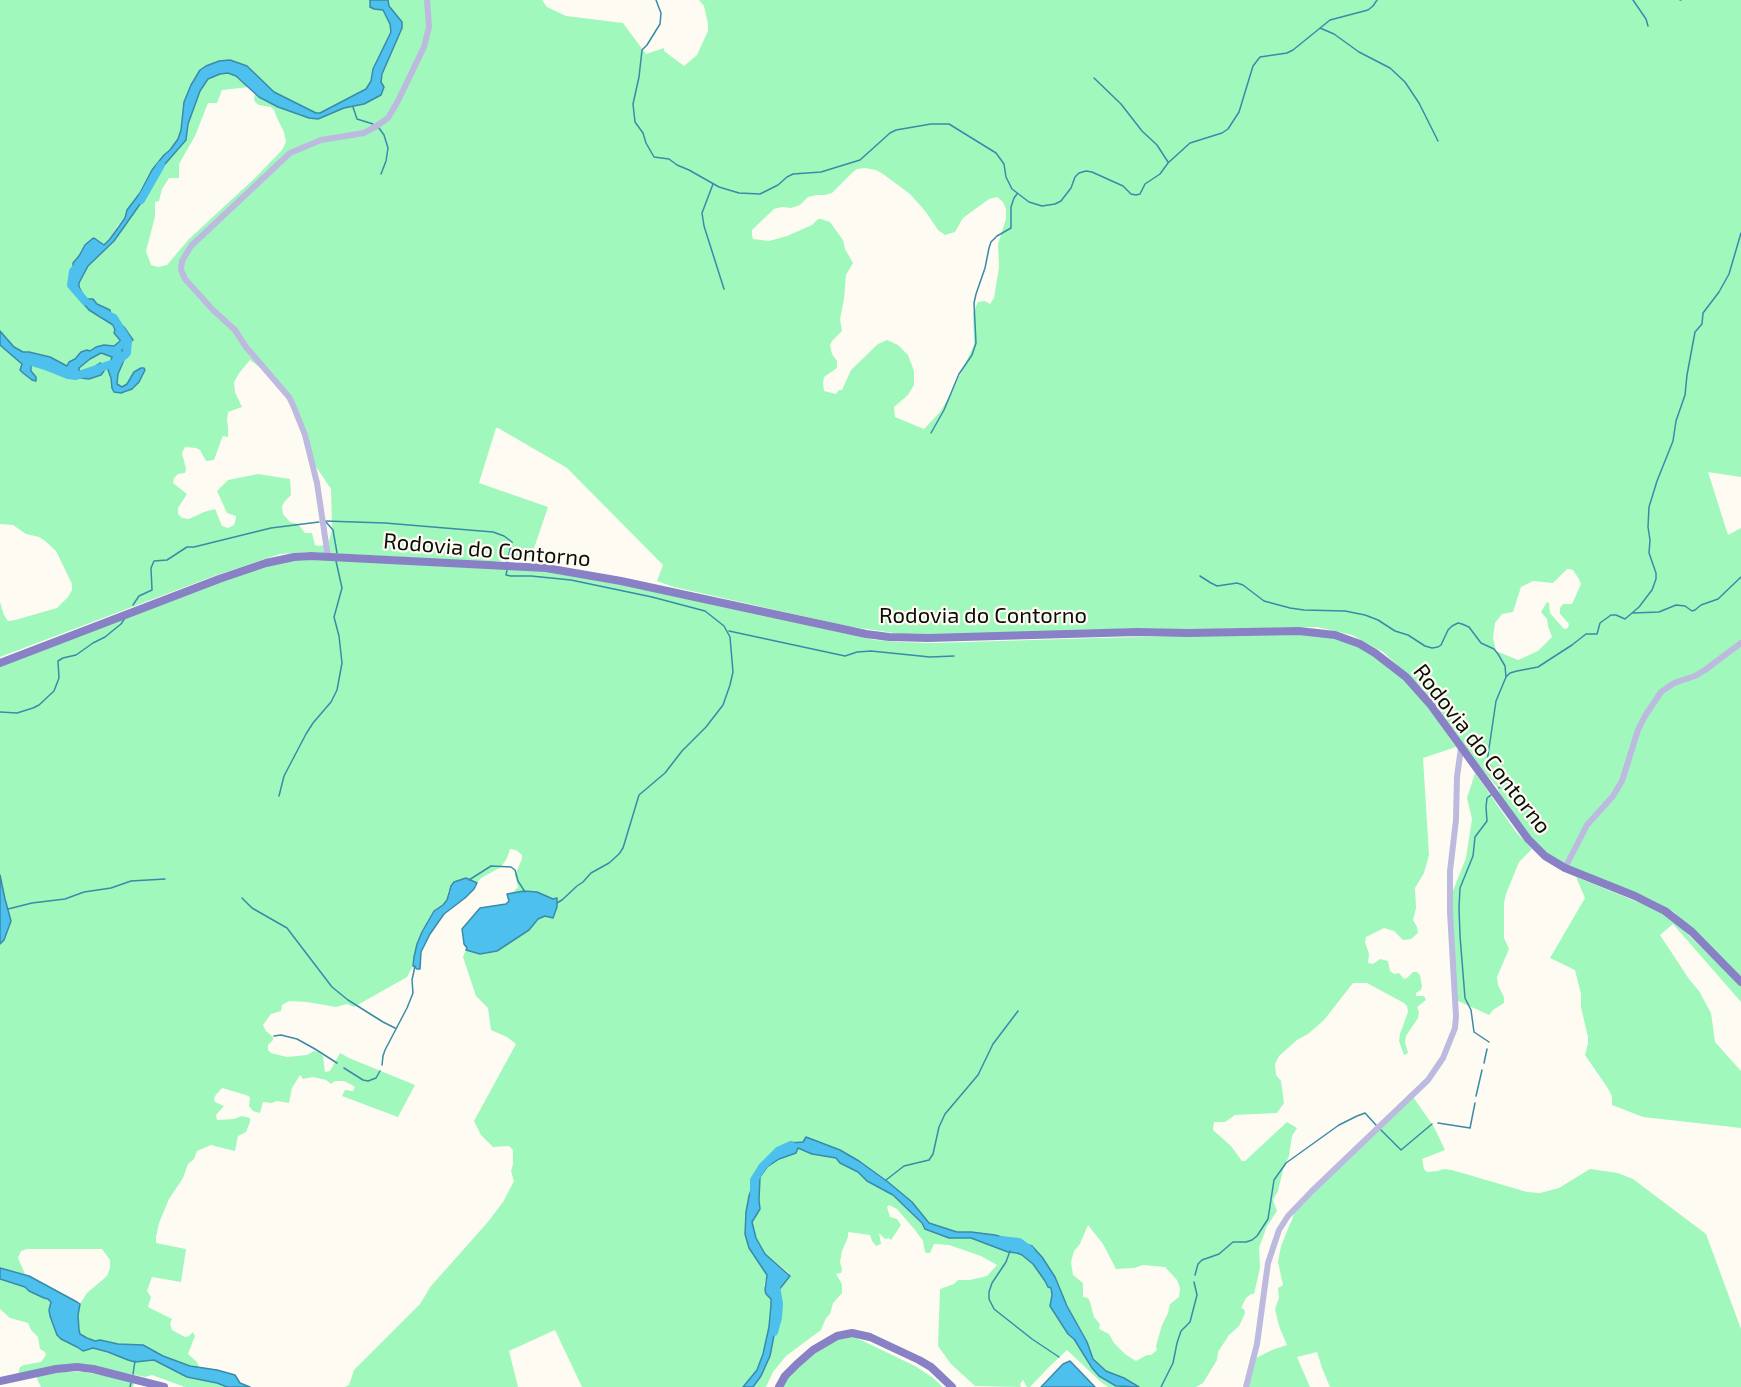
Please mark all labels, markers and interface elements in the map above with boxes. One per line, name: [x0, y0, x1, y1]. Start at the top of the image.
street label: Rodovia do Contorno: [382, 528, 592, 572]
street label: Rodovia do Contorno: [879, 603, 1087, 629]
street label: Rodovia do Contorno: [1408, 659, 1556, 839]

